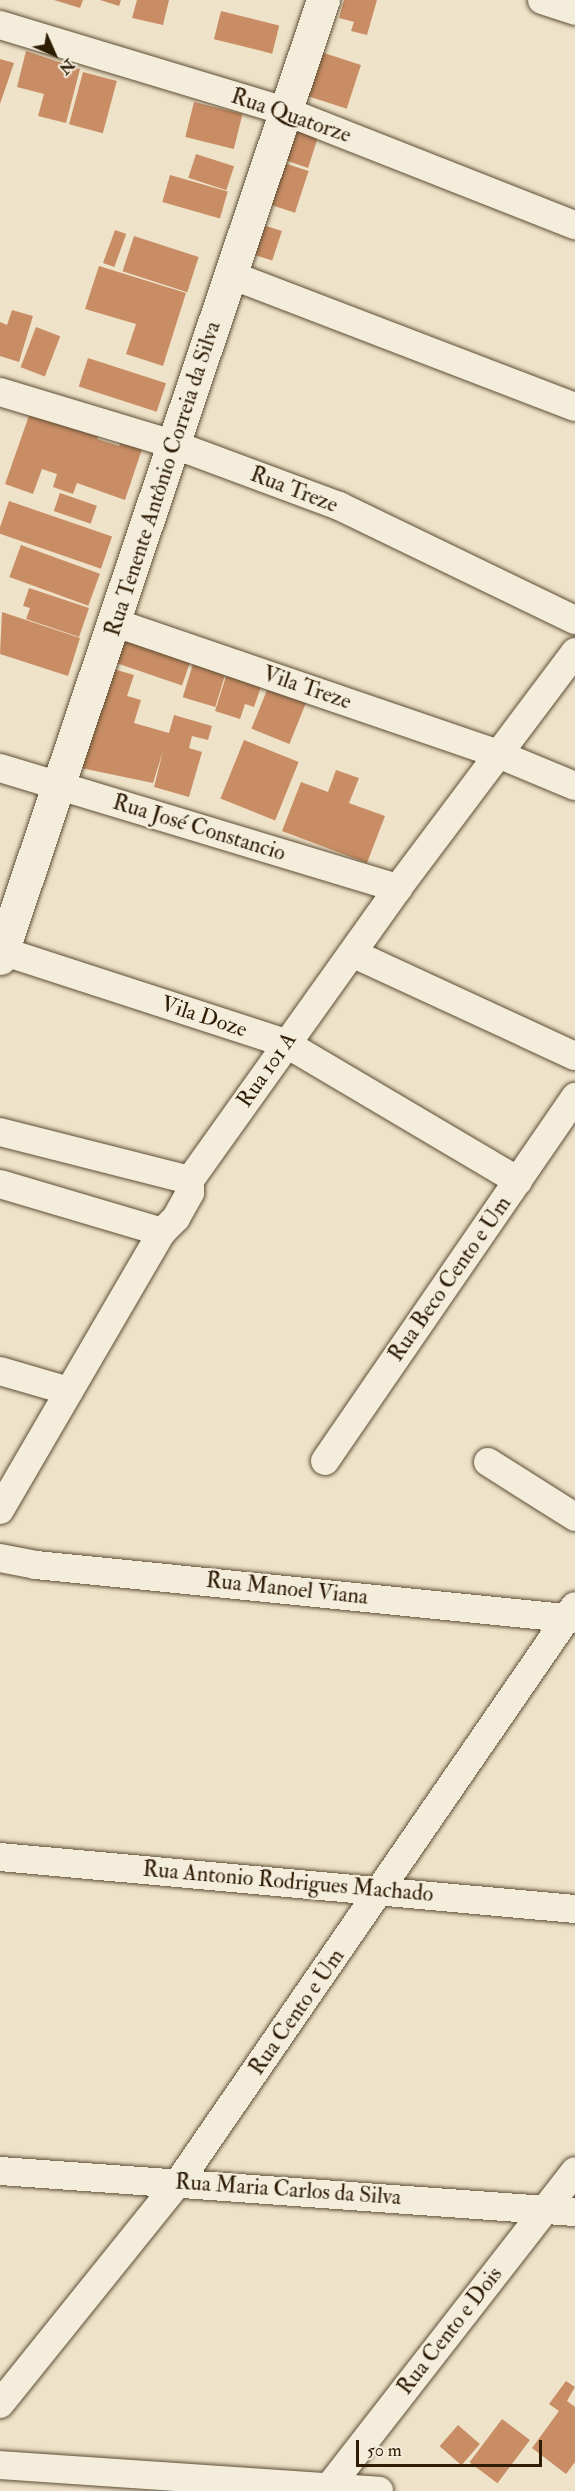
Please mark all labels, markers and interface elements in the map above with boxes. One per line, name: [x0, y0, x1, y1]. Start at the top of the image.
north arrow: [24, 24, 84, 84]
text: N: [55, 55, 79, 79]
street label: Rua Quatorze: [227, 83, 355, 149]
street label: Rua Tenente Antônio Correia da Silva: [100, 318, 226, 640]
street label: Rua Treze: [246, 461, 342, 519]
street label: Vila Treze: [259, 661, 355, 715]
street label: Rua José Constancio: [109, 789, 289, 867]
street label: Vila Doze: [158, 991, 250, 1043]
street label: Rua 101 A: [232, 1027, 302, 1113]
street label: Rua Beco Cento e Um: [383, 1191, 517, 1367]
street label: Rua Manoel Viana: [205, 1567, 369, 1611]
street label: Rua Antonio Rodrigues Machado: [142, 1856, 434, 1908]
street label: Rua Cento e Um: [244, 1944, 350, 2080]
street label: Rua Maria Carlos da Silva: [174, 2169, 402, 2211]
street label: Rua Cento e Dois: [392, 2262, 508, 2400]
scale bar: [359, 2428, 545, 2466]
text: 50 m: [367, 2439, 402, 2462]

